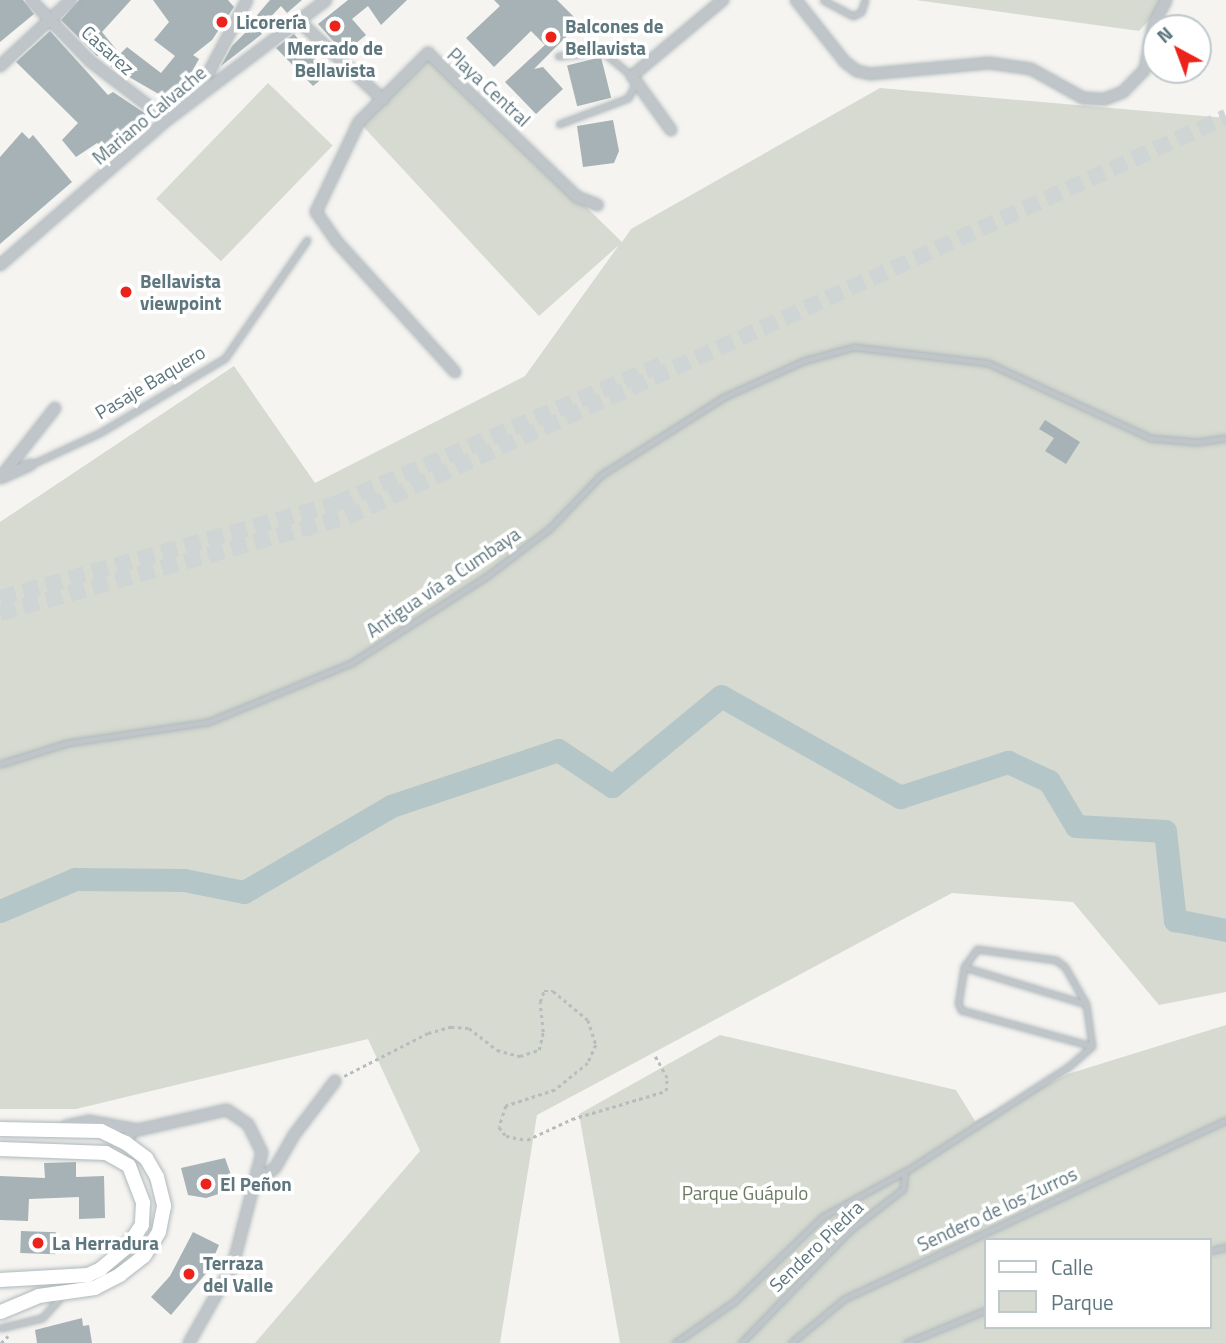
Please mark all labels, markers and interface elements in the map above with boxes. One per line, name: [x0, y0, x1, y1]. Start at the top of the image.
place label: Licorería: [236, 11, 307, 33]
marker: Licorería: [214, 14, 230, 30]
north arrow: [1142, 14, 1212, 84]
place label: Balcones de Bellavista: [565, 15, 663, 59]
marker: Mercado de Bellavista: [327, 18, 343, 34]
text: N: [1150, 19, 1179, 50]
street label: Casarez: [77, 21, 139, 79]
marker: Balcones de Bellavista: [543, 29, 559, 45]
place label: Mercado de Bellavista: [287, 37, 383, 81]
street label: Playa Central: [443, 43, 535, 131]
street label: Mariano Calvache: [88, 61, 210, 169]
place label: Bellavista viewpoint: [140, 270, 221, 314]
marker: Bellavista viewpoint: [118, 284, 134, 300]
street label: Pasaje Baquero: [91, 340, 209, 424]
street label: Antigua vía a Cumbaya: [362, 522, 524, 642]
street label: Sendero de los Zurros: [914, 1162, 1080, 1256]
place label: El Peñon: [220, 1173, 292, 1195]
marker: El Peñon: [198, 1176, 214, 1192]
park label: Parque Guápulo: [682, 1182, 808, 1204]
street label: Sendero Piedra: [764, 1196, 868, 1296]
place label: La Herradura: [52, 1232, 159, 1254]
marker: La Herradura: [30, 1235, 46, 1251]
legend: [984, 1238, 1212, 1329]
text: Calle: [1051, 1251, 1093, 1283]
place label: Terraza del Valle: [203, 1252, 273, 1296]
marker: Terraza del Valle: [181, 1266, 197, 1282]
text: Parque: [1051, 1286, 1114, 1318]

